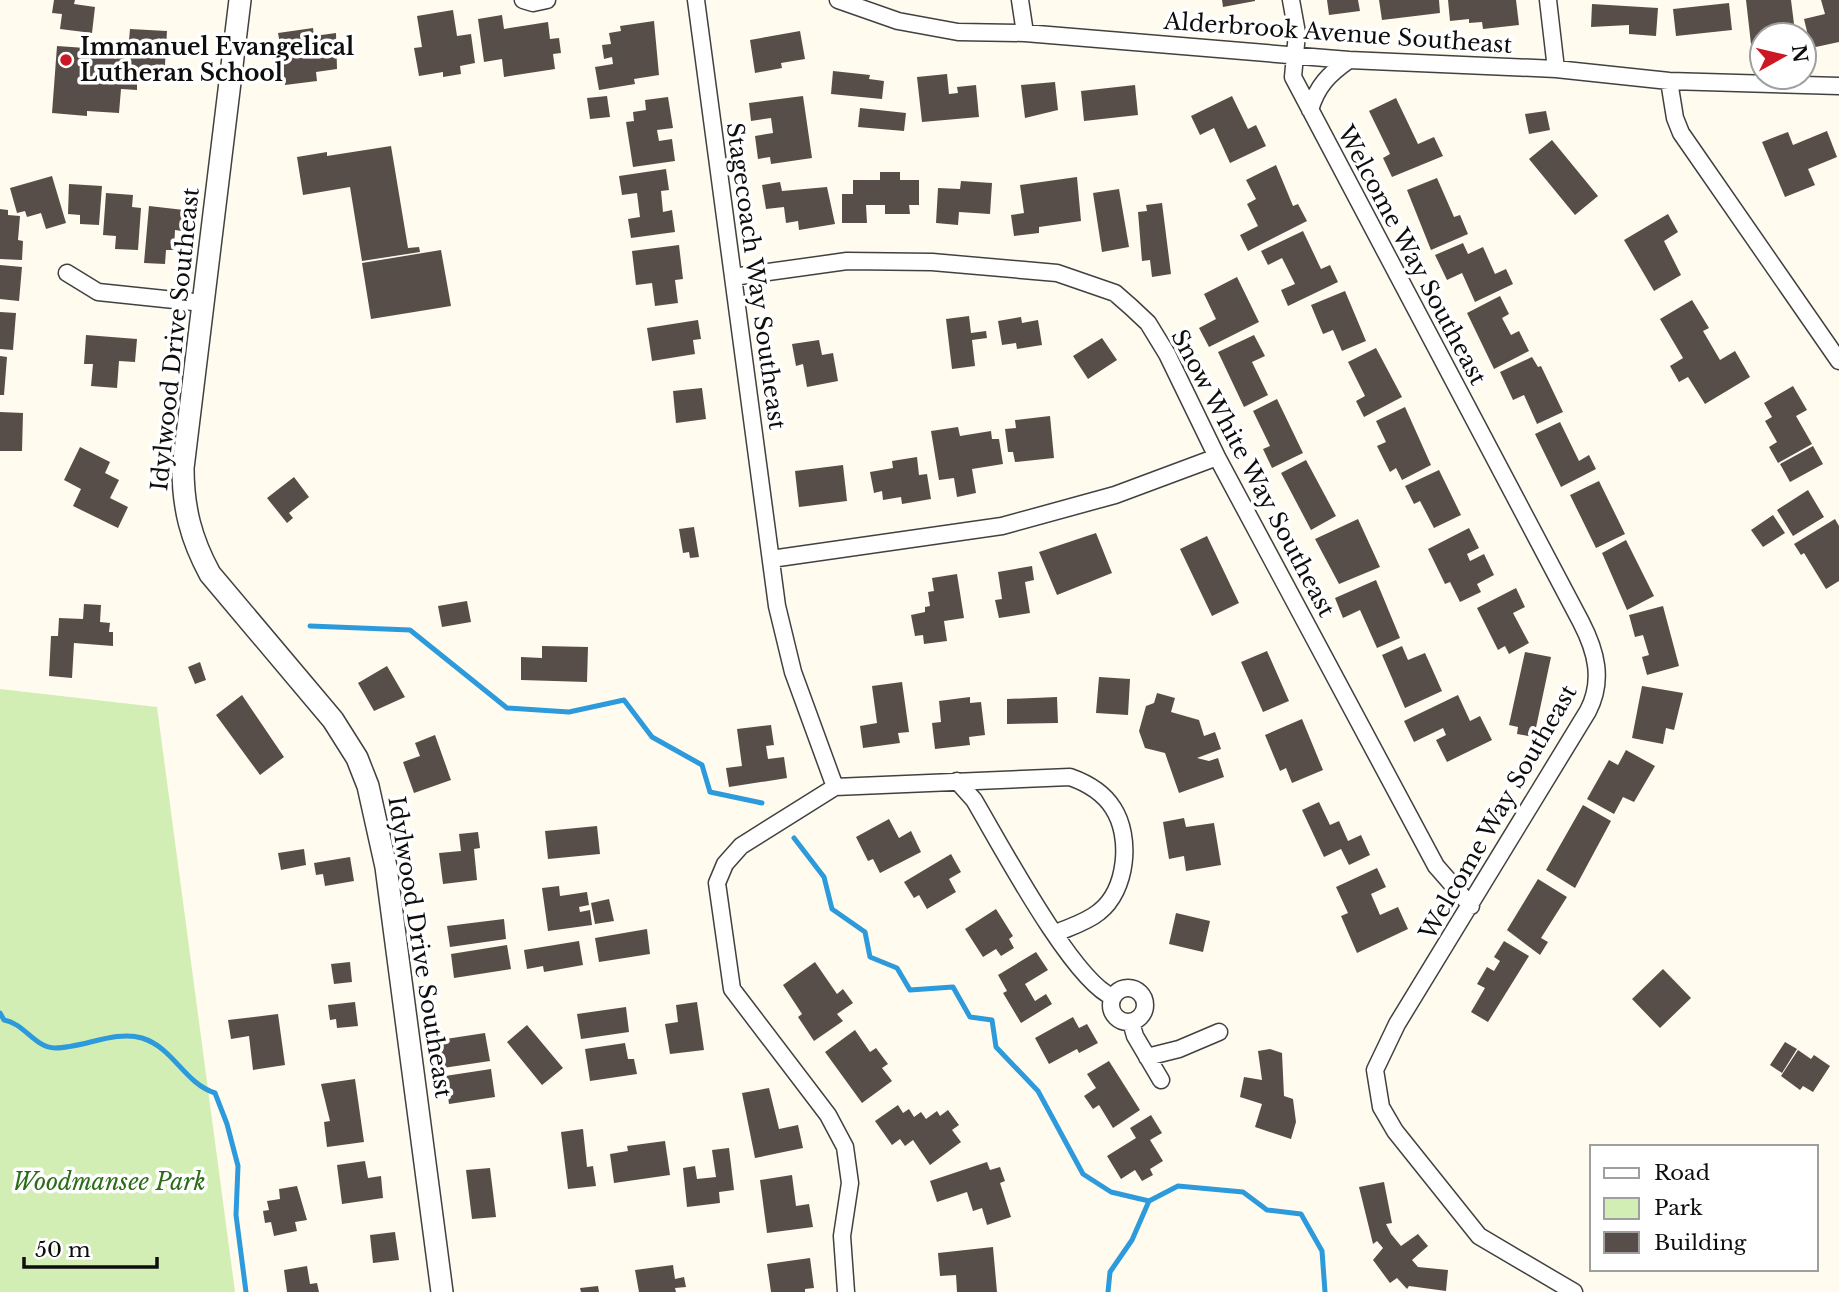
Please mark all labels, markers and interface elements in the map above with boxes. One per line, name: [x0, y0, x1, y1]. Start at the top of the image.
street label: Alderbrook Avenue Southeast: [1162, 7, 1514, 59]
north arrow: [1748, 21, 1818, 91]
place label: Immanuel Evangelical Lutheran School: [80, 33, 354, 87]
text: N: [1787, 43, 1812, 64]
marker: Immanuel Evangelical Lutheran School: [58, 52, 74, 68]
street label: Welcome Way Southeast: [1331, 120, 1492, 390]
street label: Stagecoach Way Southeast: [721, 121, 791, 432]
street label: Idylwood Drive Southeast: [145, 186, 205, 492]
street label: Snow White Way Southeast: [1165, 325, 1341, 622]
street label: Welcome Way Southeast: [1413, 679, 1583, 945]
street label: Idylwood Drive Southeast: [382, 794, 458, 1100]
legend: [1590, 1145, 1818, 1271]
text: Road: [1654, 1160, 1710, 1186]
park label: Woodmansee Park: [12, 1168, 206, 1196]
text: Park: [1654, 1195, 1703, 1221]
scale bar: [24, 1226, 158, 1270]
text: Building: [1654, 1230, 1747, 1256]
text: 50 m: [35, 1237, 91, 1263]

